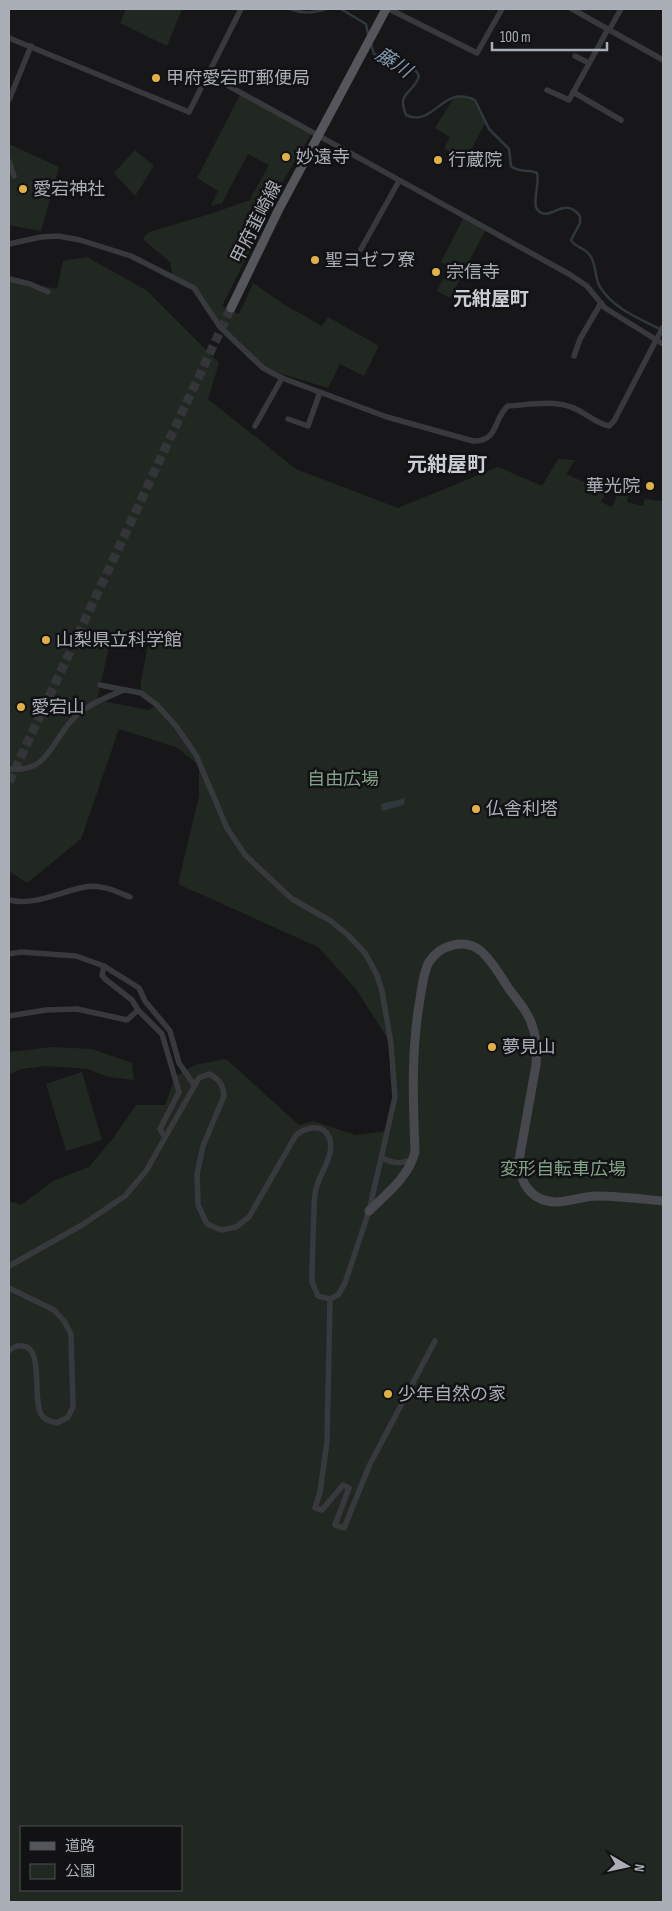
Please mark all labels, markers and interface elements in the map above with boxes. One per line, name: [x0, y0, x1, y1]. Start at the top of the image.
scale bar: [492, 20, 607, 52]
text: 100 m: [500, 28, 531, 47]
water label: 藤川: [371, 43, 417, 84]
place label: 甲府愛宕町郵便局: [166, 68, 310, 89]
marker: 甲府愛宕町郵便局: [150, 72, 162, 84]
place label: 妙遠寺: [296, 147, 350, 168]
place label: 行蔵院: [448, 150, 502, 171]
marker: 妙遠寺: [280, 151, 292, 163]
marker: 行蔵院: [432, 154, 444, 166]
street label: 甲府韮崎線: [227, 177, 286, 267]
place label: 愛宕神社: [33, 179, 105, 200]
marker: 愛宕神社: [17, 183, 29, 195]
place label: 聖ヨゼフ寮: [325, 250, 415, 271]
marker: 聖ヨゼフ寮: [309, 254, 321, 266]
place label: 宗信寺: [446, 262, 500, 283]
marker: 宗信寺: [430, 266, 442, 278]
district label: 元紺屋町: [453, 288, 529, 311]
district label: 元紺屋町: [407, 453, 487, 477]
place label: 華光院: [586, 476, 640, 497]
marker: 華光院: [644, 480, 656, 492]
place label: 山梨県立科学館: [56, 630, 182, 651]
marker: 山梨県立科学館: [40, 634, 52, 646]
place label: 愛宕山: [31, 697, 85, 718]
marker: 愛宕山: [15, 701, 27, 713]
park label: 自由広場: [307, 769, 379, 790]
place label: 仏舎利塔: [486, 799, 558, 820]
marker: 仏舎利塔: [470, 803, 482, 815]
place label: 夢見山: [502, 1037, 556, 1058]
marker: 夢見山: [486, 1041, 498, 1053]
park label: 変形自転車広場: [500, 1159, 626, 1180]
place label: 少年自然の家: [398, 1384, 506, 1405]
marker: 少年自然の家: [382, 1388, 394, 1400]
legend: [20, 1826, 182, 1891]
text: 道路: [65, 1837, 95, 1856]
north arrow: [602, 1841, 652, 1891]
text: 公園: [65, 1862, 95, 1881]
text: N: [630, 1863, 648, 1873]

